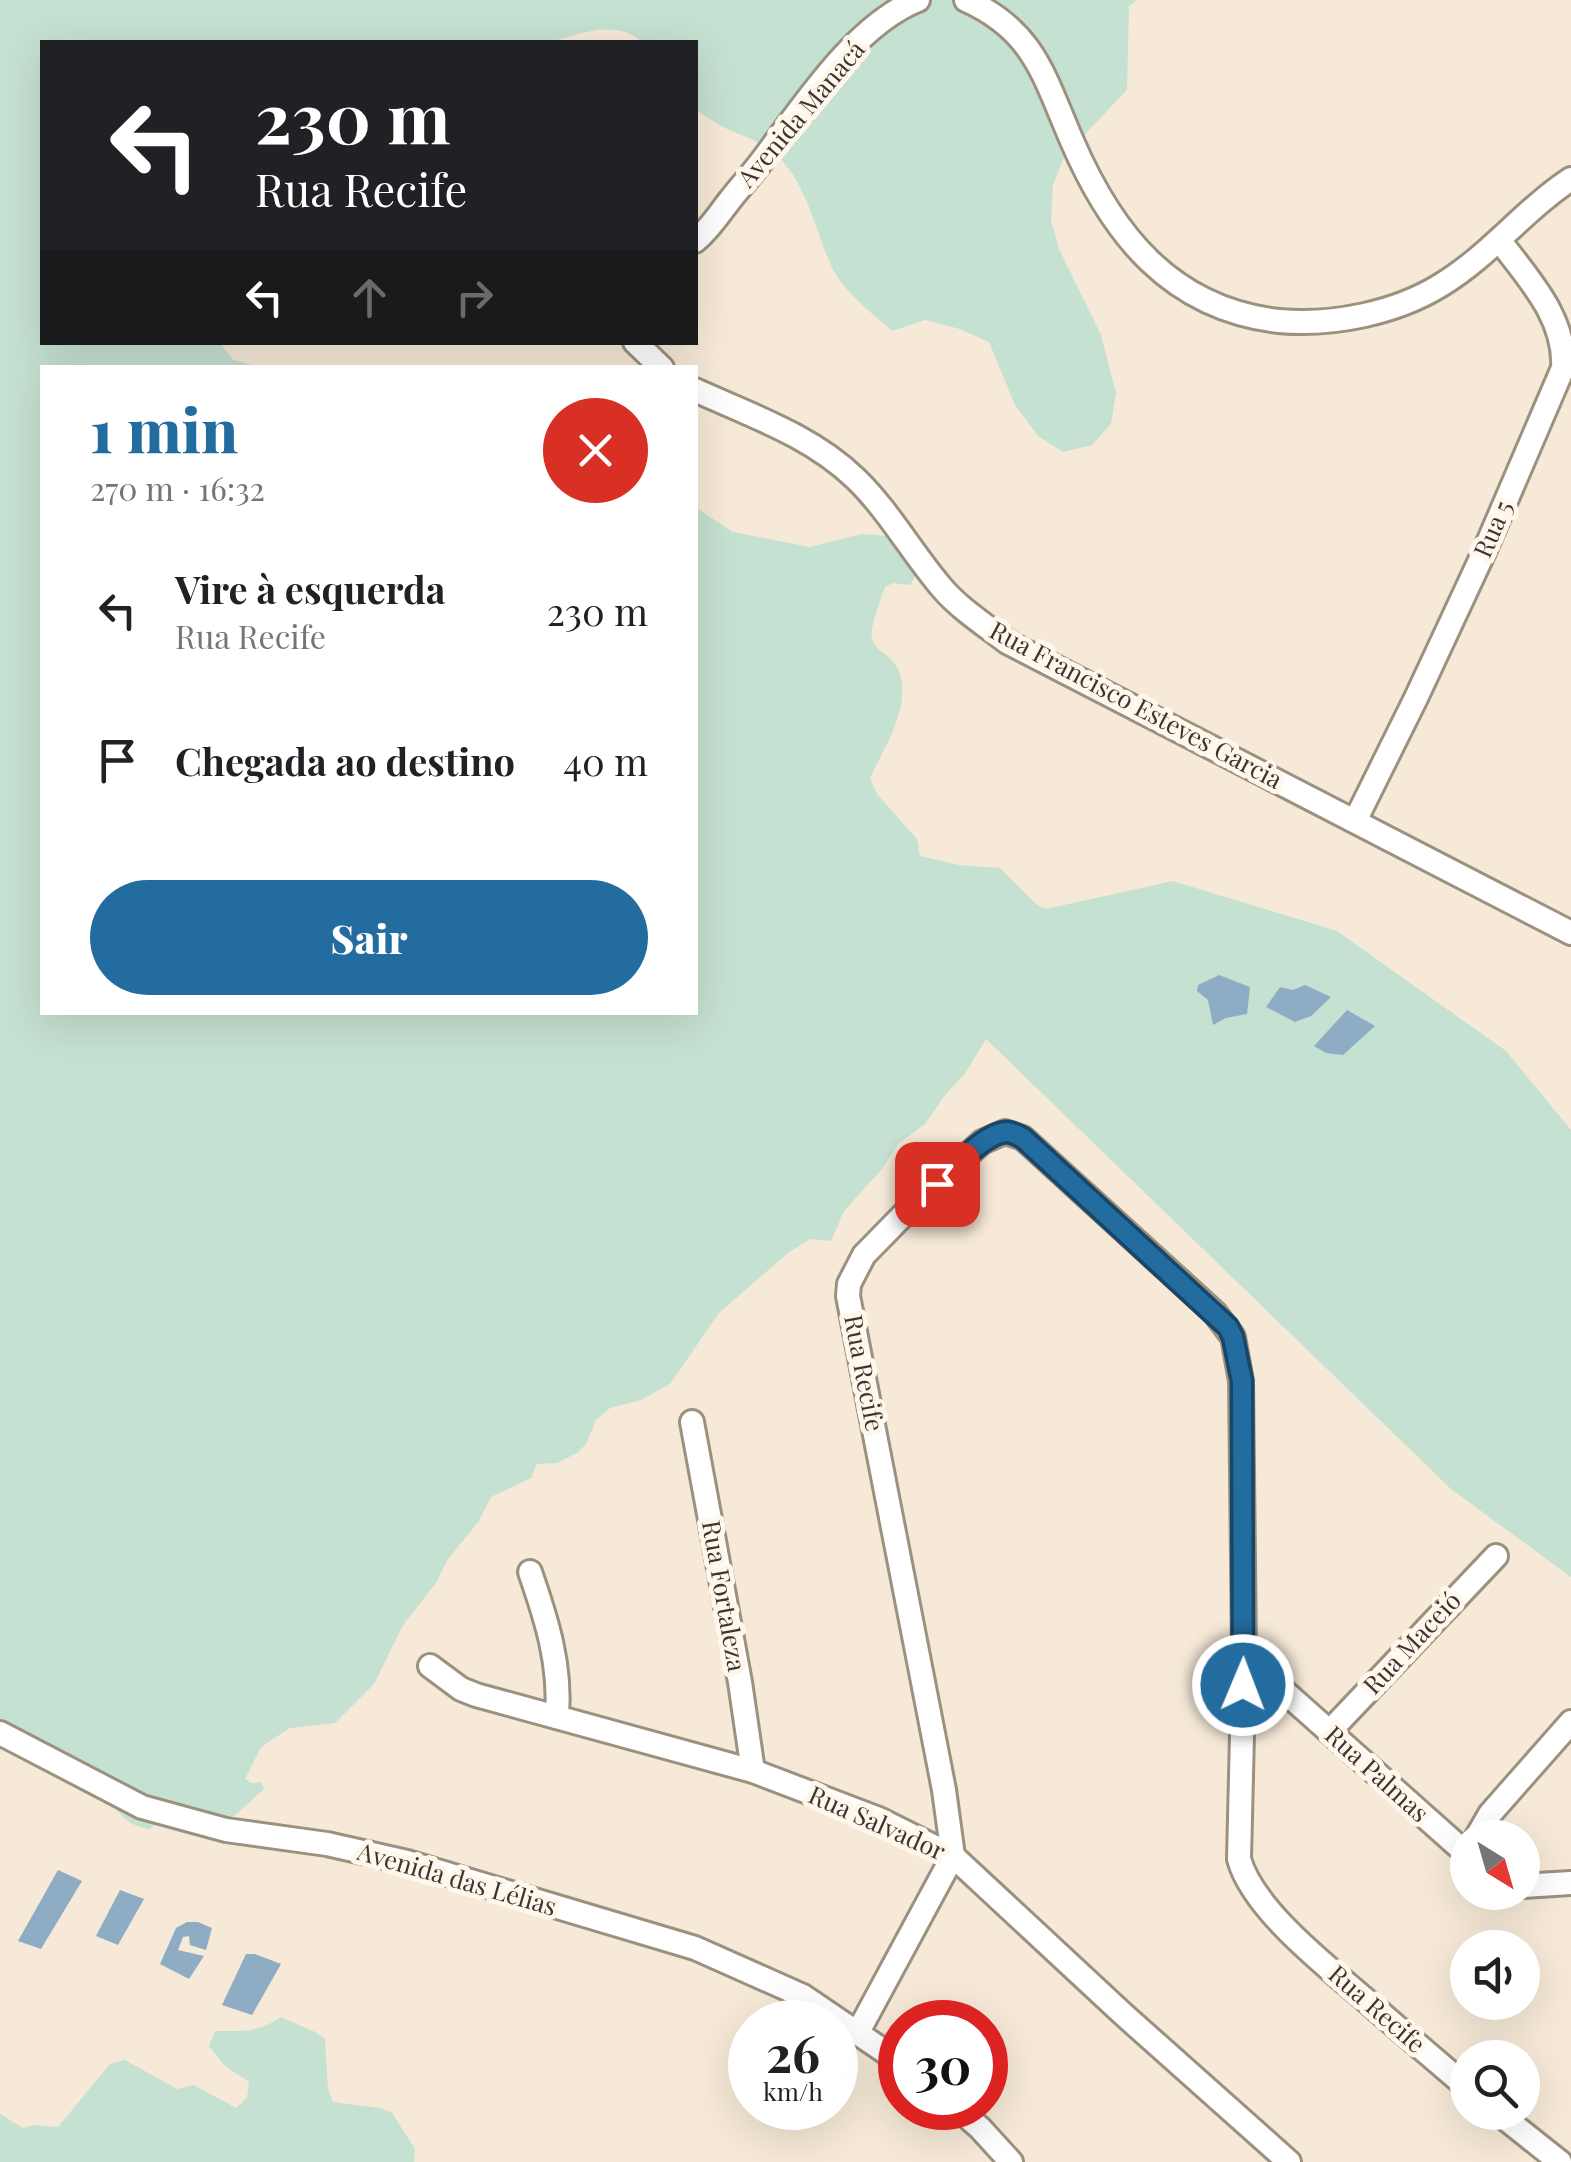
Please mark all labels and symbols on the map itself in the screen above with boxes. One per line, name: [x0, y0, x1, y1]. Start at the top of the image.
street label: Avenida Manacá: [728, 32, 871, 194]
street label: Rua 5: [1464, 495, 1519, 562]
street label: Rua Francisco Esteves Garcia: [985, 612, 1289, 795]
pin: [895, 1142, 980, 1227]
street label: Rua Recife: [838, 1312, 893, 1434]
street label: Rua Fortaleza: [696, 1518, 755, 1674]
street label: Rua Maceió: [1355, 1584, 1467, 1700]
position arrow: [1191, 1633, 1295, 1737]
street label: Rua Palmas: [1319, 1717, 1437, 1828]
street label: Rua Salvador: [804, 1777, 951, 1866]
north arrow: [1450, 1820, 1540, 1910]
street label: Avenida das Lélias: [353, 1833, 561, 1922]
street label: Rua Recife: [1323, 1957, 1433, 2059]
speed limit sign: 30: [878, 2000, 1008, 2130]

